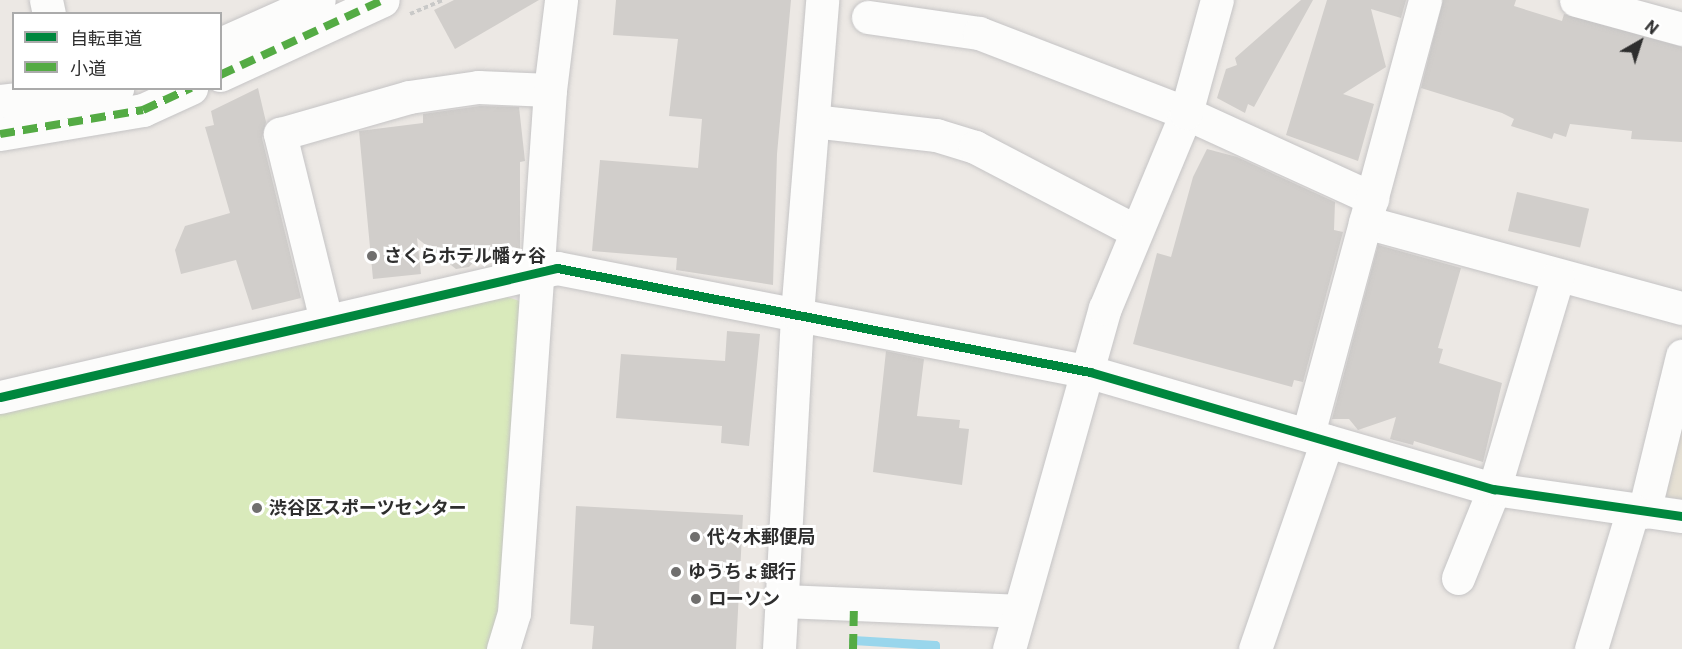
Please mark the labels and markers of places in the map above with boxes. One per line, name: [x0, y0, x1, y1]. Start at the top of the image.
place label: さくらホテル幡ヶ谷: [384, 245, 546, 267]
marker: さくらホテル幡ヶ谷: [365, 249, 379, 263]
place label: 渋谷区スポーツセンター: [269, 497, 467, 519]
marker: 渋谷区スポーツセンター: [250, 501, 264, 515]
place label: 代々木郵便局: [707, 526, 815, 548]
marker: 代々木郵便局: [688, 530, 702, 544]
place label: ゆうちょ銀行: [688, 561, 796, 583]
marker: ゆうちょ銀行: [669, 565, 683, 579]
place label: ローソン: [708, 588, 780, 610]
marker: ローソン: [689, 592, 703, 606]

